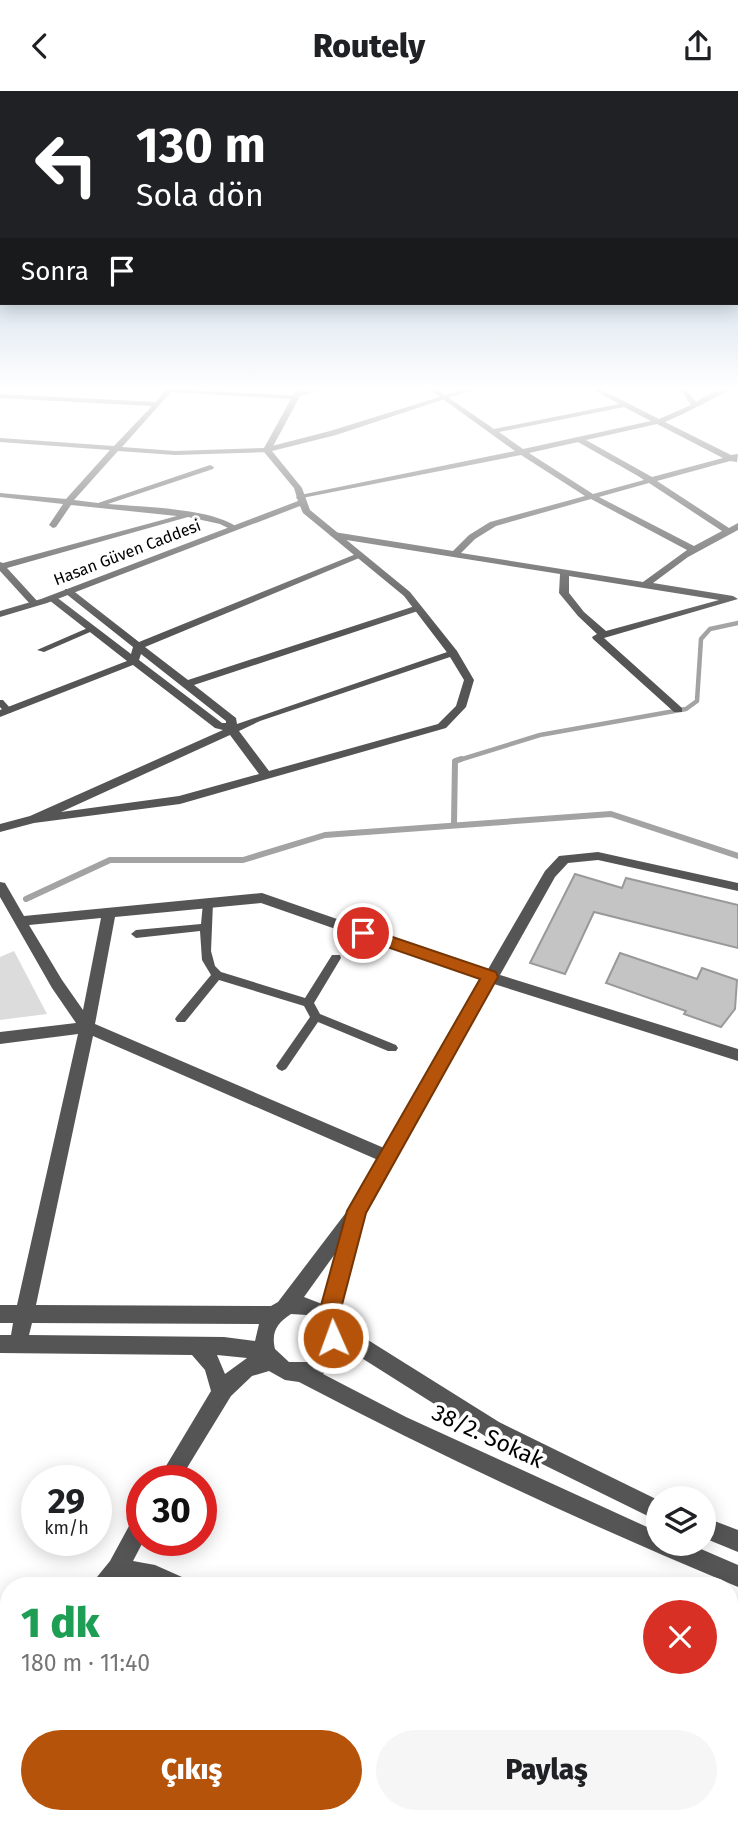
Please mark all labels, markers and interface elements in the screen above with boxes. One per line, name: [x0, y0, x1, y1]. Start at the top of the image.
icon: back: [21, 27, 59, 65]
text: Routely: [313, 27, 425, 65]
icon: share: [679, 27, 717, 65]
text: 130 m: [136, 116, 266, 175]
icon: left: [21, 119, 112, 210]
text: Sola dön: [136, 176, 264, 214]
icon: arrive: [103, 252, 141, 290]
text: Sonra: [21, 256, 89, 287]
street label: Hasan Güven Caddesi: [51, 516, 203, 589]
pin: [333, 903, 393, 963]
icon: arrive: [344, 914, 382, 952]
position arrow: [296, 1301, 370, 1375]
street label: 38/2. Sokak: [428, 1398, 548, 1474]
speed limit sign: 30: [126, 1465, 217, 1556]
text: 29: [48, 1480, 85, 1522]
map controls: [646, 1486, 716, 1556]
button: layers: [646, 1486, 716, 1556]
text: km/h: [44, 1517, 89, 1539]
text: 1 dk: [21, 1598, 99, 1648]
button: close: [643, 1600, 717, 1674]
text: 180 m · 11:40: [21, 1649, 150, 1677]
button: Çıkış: [21, 1730, 362, 1810]
button: Paylaş: [376, 1730, 717, 1810]

